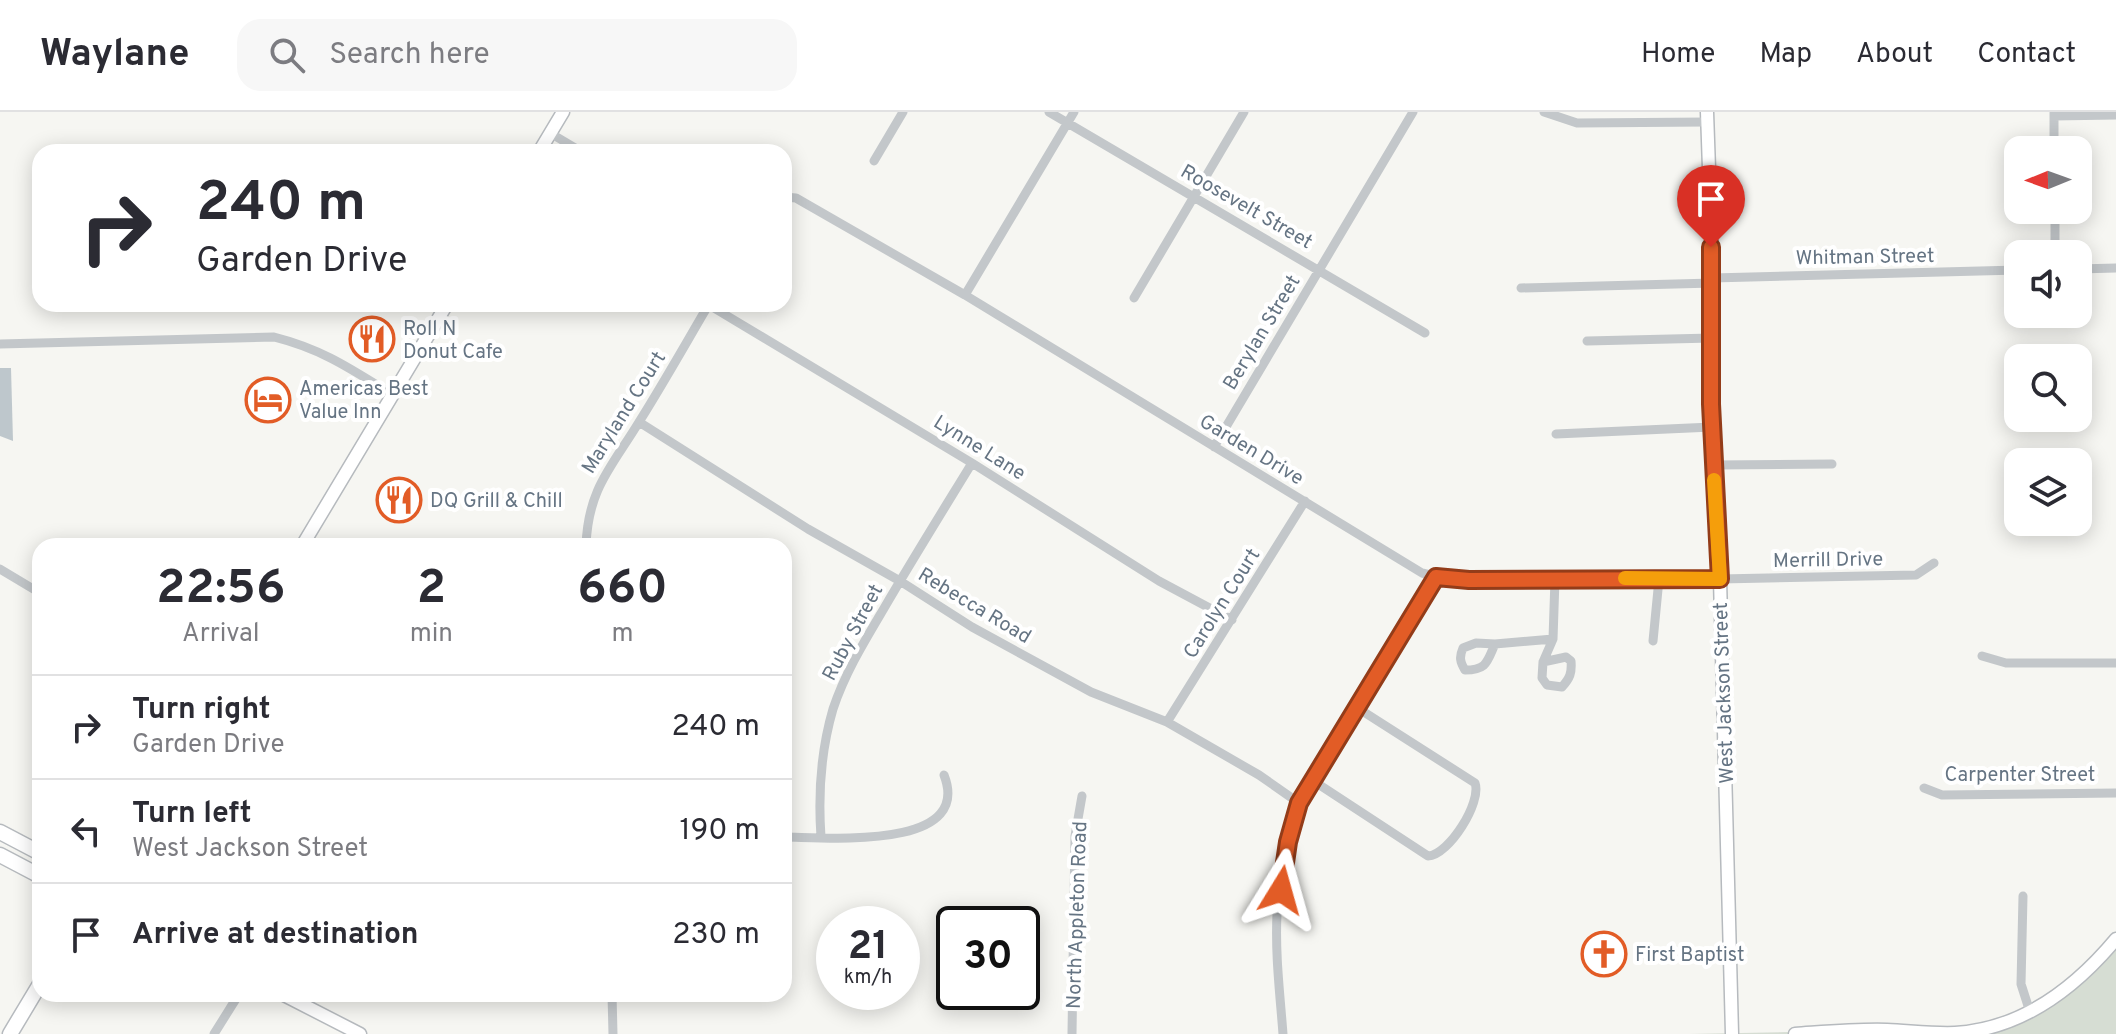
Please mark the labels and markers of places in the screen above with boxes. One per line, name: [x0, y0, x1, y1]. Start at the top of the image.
pin: [1677, 165, 1745, 247]
restaurant icon: Roll N Donut Cafe: [348, 315, 396, 363]
place label: Roll N Donut Cafe: [403, 317, 503, 366]
hotel icon: Americas Best Value Inn: [244, 376, 292, 424]
place label: Americas Best Value Inn: [299, 377, 429, 426]
restaurant icon: DQ Grill & Chill: [375, 476, 423, 524]
place label: DQ Grill & Chill: [430, 489, 563, 515]
church icon: First Baptist: [1580, 930, 1628, 978]
place label: First Baptist: [1635, 943, 1745, 969]

